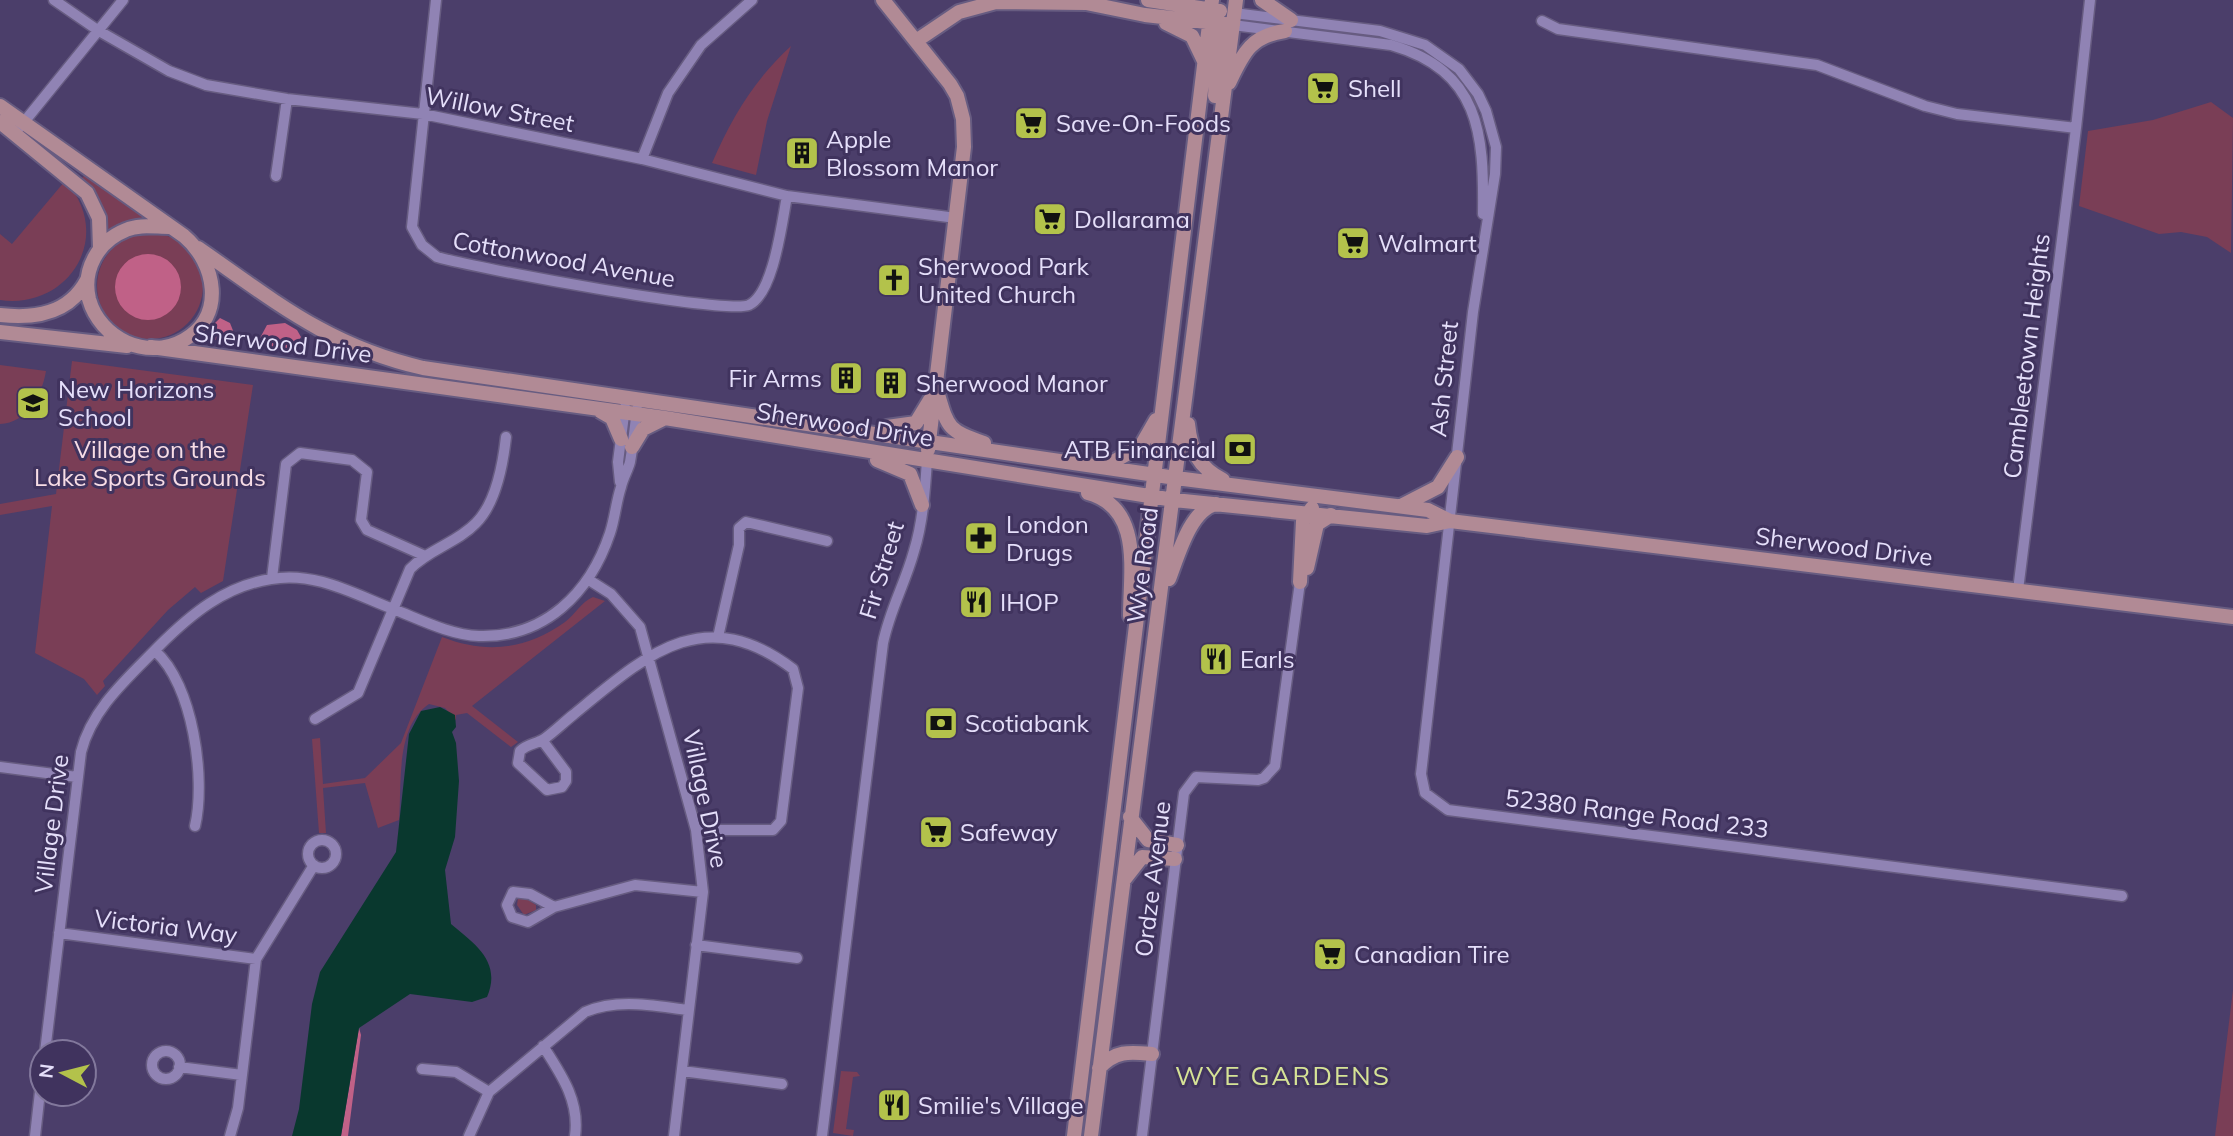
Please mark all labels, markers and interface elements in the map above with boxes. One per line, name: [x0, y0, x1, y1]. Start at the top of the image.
supermarket icon: Shell: [1304, 69, 1342, 107]
place label: Shell: [1348, 73, 1402, 103]
street label: Willow Street: [423, 80, 577, 138]
supermarket icon: Save-On-Foods: [1012, 104, 1050, 142]
place label: Save-On-Foods: [1056, 108, 1231, 138]
place label: Apple Blossom Manor: [826, 124, 998, 182]
building icon: Apple Blossom Manor: [783, 134, 821, 172]
supermarket icon: Dollarama: [1031, 200, 1069, 238]
place label: Dollarama: [1074, 204, 1190, 234]
supermarket icon: Walmart: [1334, 224, 1372, 262]
street label: Cottonwood Avenue: [450, 225, 678, 293]
place label: Walmart: [1378, 228, 1477, 258]
street label: Cambleetown Heights: [1996, 232, 2056, 480]
place label: Sherwood Park United Church: [918, 251, 1089, 309]
church icon: Sherwood Park United Church: [875, 261, 913, 299]
street label: Sherwood Drive: [193, 317, 373, 369]
street label: Ash Street: [1422, 320, 1464, 438]
building icon: Fir Arms: [827, 359, 865, 397]
place label: Fir Arms: [728, 363, 822, 393]
building icon: Sherwood Manor: [872, 364, 910, 402]
place label: Sherwood Manor: [916, 368, 1108, 398]
place label: New Horizons School: [58, 374, 214, 432]
school or university icon: New Horizons School: [14, 384, 52, 422]
street label: Sherwood Drive: [755, 395, 935, 453]
bank icon: ATB Financial: [1221, 430, 1259, 468]
park label: Village on the Lake Sports Grounds: [34, 434, 266, 492]
place label: ATB Financial: [1064, 434, 1216, 464]
street label: Wye Road: [1120, 505, 1164, 625]
place label: London Drugs: [1006, 509, 1089, 567]
street label: Fir Street: [852, 518, 910, 622]
pharmacy icon: London Drugs: [962, 519, 1000, 557]
street label: Sherwood Drive: [1754, 520, 1934, 572]
restaurant icon: IHOP: [957, 583, 995, 621]
place label: IHOP: [1000, 587, 1059, 617]
restaurant icon: Earls: [1197, 640, 1235, 678]
place label: Earls: [1240, 644, 1295, 674]
bank icon: Scotiabank: [922, 704, 960, 742]
place label: Scotiabank: [965, 708, 1090, 738]
street label: Village Drive: [677, 727, 735, 871]
street label: Village Drive: [28, 753, 74, 895]
street label: 52380 Range Road 233: [1503, 782, 1771, 844]
street label: Ordze Avenue: [1128, 799, 1176, 959]
supermarket icon: Safeway: [917, 813, 955, 851]
place label: Safeway: [960, 817, 1058, 847]
street label: Victoria Way: [93, 902, 239, 950]
supermarket icon: Canadian Tire: [1311, 935, 1349, 973]
place label: Canadian Tire: [1354, 939, 1510, 969]
north arrow: [28, 1038, 98, 1108]
district label: WYE GARDENS: [1175, 1059, 1391, 1092]
text: N: [33, 1062, 59, 1080]
restaurant icon: Smilie's Village: [875, 1086, 913, 1124]
place label: Smilie's Village: [918, 1090, 1084, 1120]

